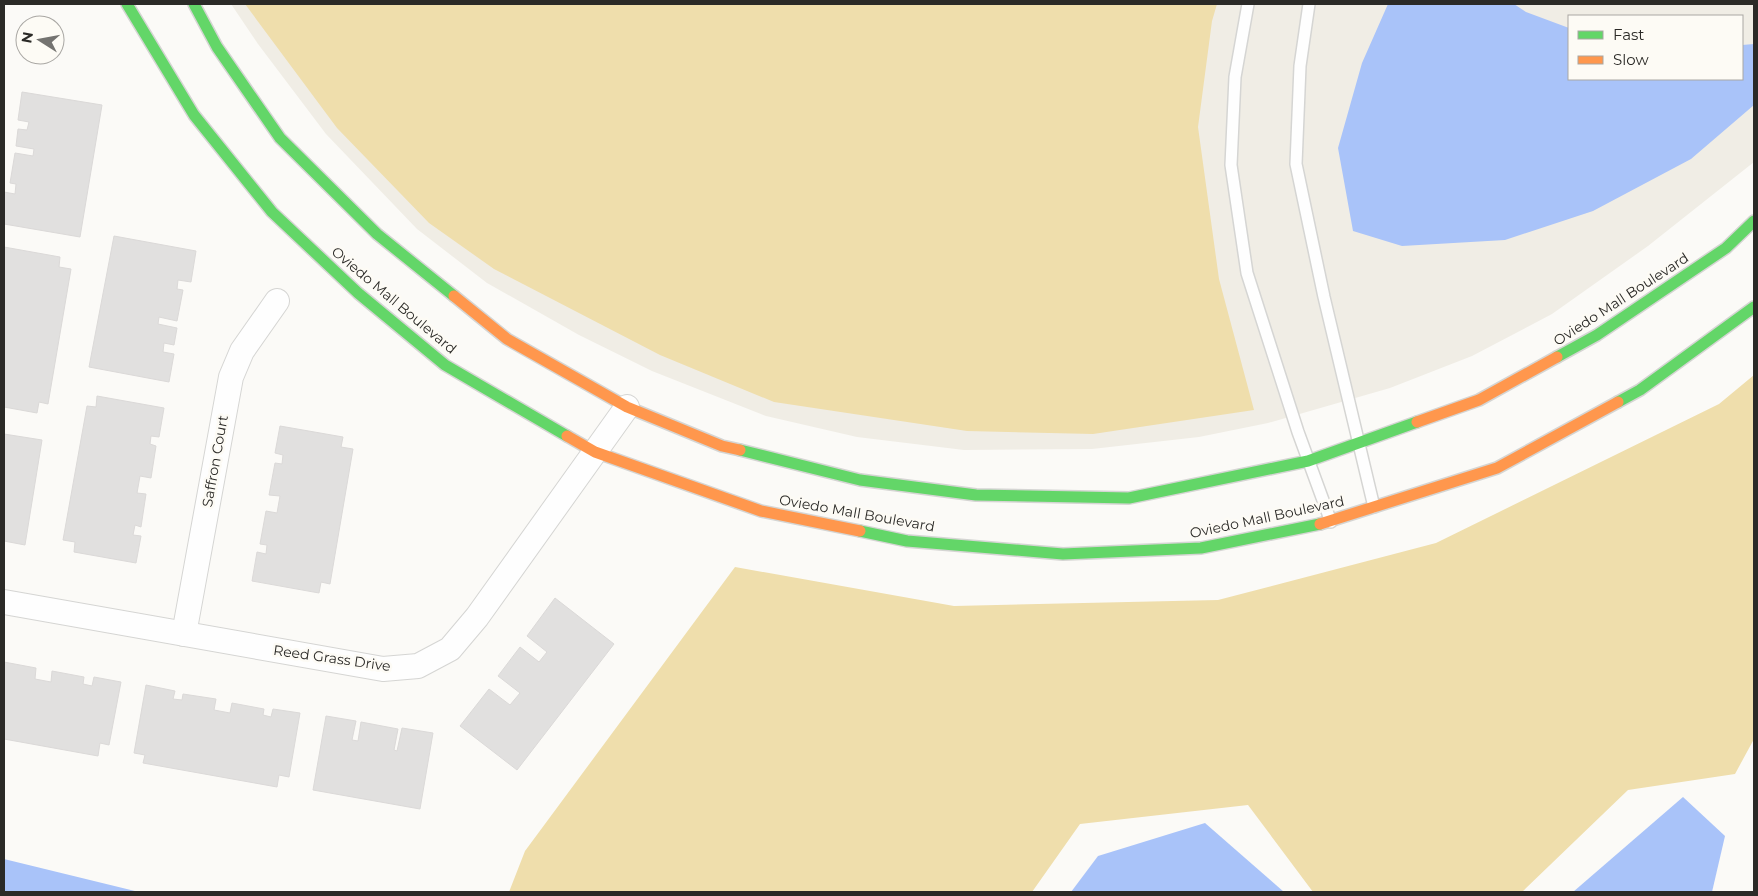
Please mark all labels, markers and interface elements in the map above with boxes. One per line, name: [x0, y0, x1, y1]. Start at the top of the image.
north arrow: [15, 15, 65, 65]
legend: [1568, 15, 1743, 80]
text: Fast: [1613, 25, 1644, 44]
text: N: [17, 30, 37, 45]
text: Slow: [1613, 50, 1649, 69]
street label: Oviedo Mall Boulevard: [328, 242, 460, 358]
street label: Oviedo Mall Boulevard: [1550, 249, 1692, 349]
street label: Saffron Court: [198, 413, 232, 508]
street label: Oviedo Mall Boulevard: [778, 490, 936, 536]
street label: Oviedo Mall Boulevard: [1188, 492, 1346, 542]
street label: Reed Grass Drive: [272, 641, 392, 675]

